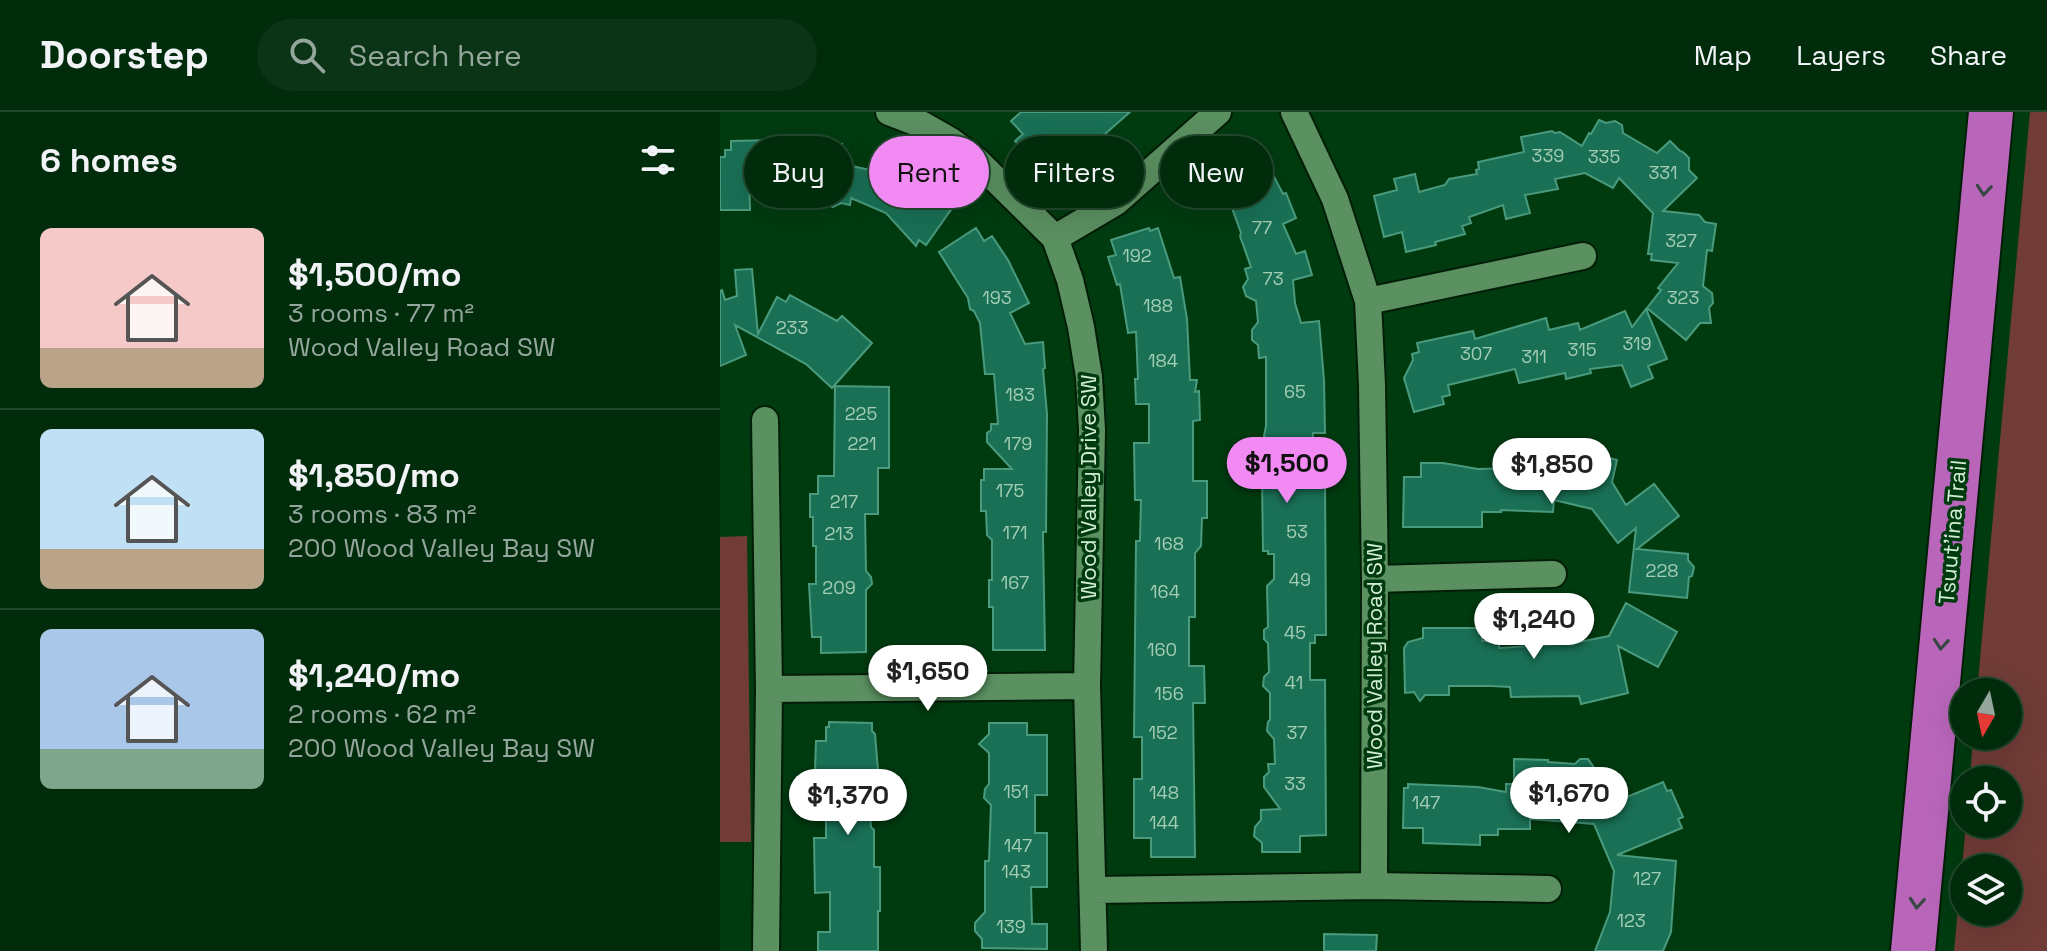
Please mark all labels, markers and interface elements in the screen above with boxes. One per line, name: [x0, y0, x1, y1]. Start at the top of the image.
search box: [257, 19, 817, 91]
text: Doorstep: [40, 31, 209, 79]
icon: search: [285, 33, 329, 77]
text: Search here: [349, 36, 522, 75]
text: Map: [1694, 37, 1752, 73]
text: Layers: [1796, 37, 1886, 73]
text: Share: [1930, 37, 2007, 73]
chip: Buy: [744, 136, 853, 208]
chip: Rent: [869, 136, 989, 208]
chip: Filters: [1005, 136, 1144, 208]
chip: New: [1160, 136, 1273, 208]
icon: filters: [636, 138, 680, 182]
text: 6 homes: [40, 139, 178, 182]
house number: 339: [1532, 144, 1564, 167]
house number: 335: [1588, 145, 1620, 168]
house number: 331: [1648, 161, 1678, 184]
one-way arrow: [1975, 184, 1992, 197]
house number: 77: [1252, 216, 1272, 239]
house number: 327: [1665, 229, 1697, 252]
house number: 192: [1122, 244, 1152, 267]
text: $1,500/mo: [288, 253, 461, 296]
icon: home: [104, 260, 200, 356]
house number: 73: [1262, 267, 1284, 290]
house number: 193: [982, 286, 1012, 309]
house number: 323: [1667, 286, 1699, 309]
house number: 188: [1143, 294, 1173, 317]
text: 3 rooms · 77 m²: [288, 296, 474, 330]
house number: 233: [776, 316, 808, 339]
text: Wood Valley Road SW: [288, 330, 556, 364]
house number: 319: [1622, 332, 1652, 355]
house number: 315: [1568, 338, 1596, 361]
house number: 307: [1460, 342, 1492, 365]
house number: 311: [1521, 345, 1547, 368]
house number: 184: [1148, 349, 1178, 372]
street label: Wood Valley Drive SW: [1074, 374, 1102, 600]
house number: 65: [1284, 380, 1306, 403]
house number: 183: [1005, 383, 1035, 406]
house number: 225: [845, 402, 877, 425]
house number: 221: [847, 432, 877, 455]
house number: 179: [1004, 432, 1032, 455]
pin: $1,500: [1222, 437, 1352, 505]
pin: $1,850: [1487, 438, 1617, 506]
text: $1,500: [1245, 446, 1329, 480]
text: $1,850: [1510, 447, 1594, 481]
text: $1,850/mo: [288, 454, 460, 497]
street label: Tsuut'ina Trail: [1932, 459, 1972, 605]
icon: home: [104, 461, 200, 557]
house number: 175: [996, 479, 1024, 502]
house number: 217: [830, 490, 858, 513]
text: 3 rooms · 83 m²: [288, 497, 477, 531]
house number: 53: [1286, 520, 1308, 543]
house number: 171: [1002, 521, 1028, 544]
house number: 213: [824, 522, 854, 545]
text: 200 Wood Valley Bay SW: [288, 531, 595, 565]
house number: 168: [1154, 532, 1184, 555]
street label: Wood Valley Road SW: [1360, 543, 1388, 769]
house number: 228: [1646, 559, 1678, 582]
house number: 49: [1289, 568, 1311, 591]
house number: 167: [1001, 571, 1029, 594]
house number: 209: [822, 576, 856, 599]
house number: 164: [1150, 580, 1180, 603]
pin: $1,240: [1469, 593, 1599, 661]
text: $1,240: [1492, 602, 1576, 636]
house number: 45: [1284, 621, 1306, 644]
house number: 160: [1147, 638, 1177, 661]
one-way arrow: [1933, 638, 1950, 651]
pin: $1,650: [863, 645, 993, 713]
text: $1,240/mo: [288, 654, 460, 697]
text: $1,650: [886, 654, 970, 688]
icon: home: [104, 661, 200, 757]
house number: 41: [1285, 671, 1303, 694]
north arrow: [1950, 678, 2022, 750]
map controls: [1950, 678, 2022, 926]
house number: 156: [1154, 682, 1184, 705]
text: 2 rooms · 62 m²: [288, 697, 476, 731]
house number: 152: [1148, 721, 1178, 744]
house number: 37: [1286, 721, 1308, 744]
text: 200 Wood Valley Bay SW: [288, 731, 595, 765]
button: locate: [1950, 766, 2022, 838]
pin: $1,670: [1504, 767, 1634, 835]
pin: $1,370: [783, 769, 913, 837]
house number: 33: [1284, 772, 1306, 795]
text: $1,670: [1528, 776, 1610, 810]
text: $1,370: [807, 778, 889, 812]
house number: 151: [1003, 780, 1029, 803]
house number: 148: [1149, 781, 1179, 804]
house number: 147: [1412, 791, 1440, 814]
house number: 144: [1149, 811, 1179, 834]
house number: 147: [1004, 834, 1032, 857]
button: layers: [1950, 854, 2022, 926]
house number: 143: [1001, 860, 1031, 883]
house number: 127: [1633, 867, 1661, 890]
one-way arrow: [1909, 897, 1926, 910]
house number: 123: [1616, 909, 1646, 932]
house number: 139: [996, 915, 1026, 938]

